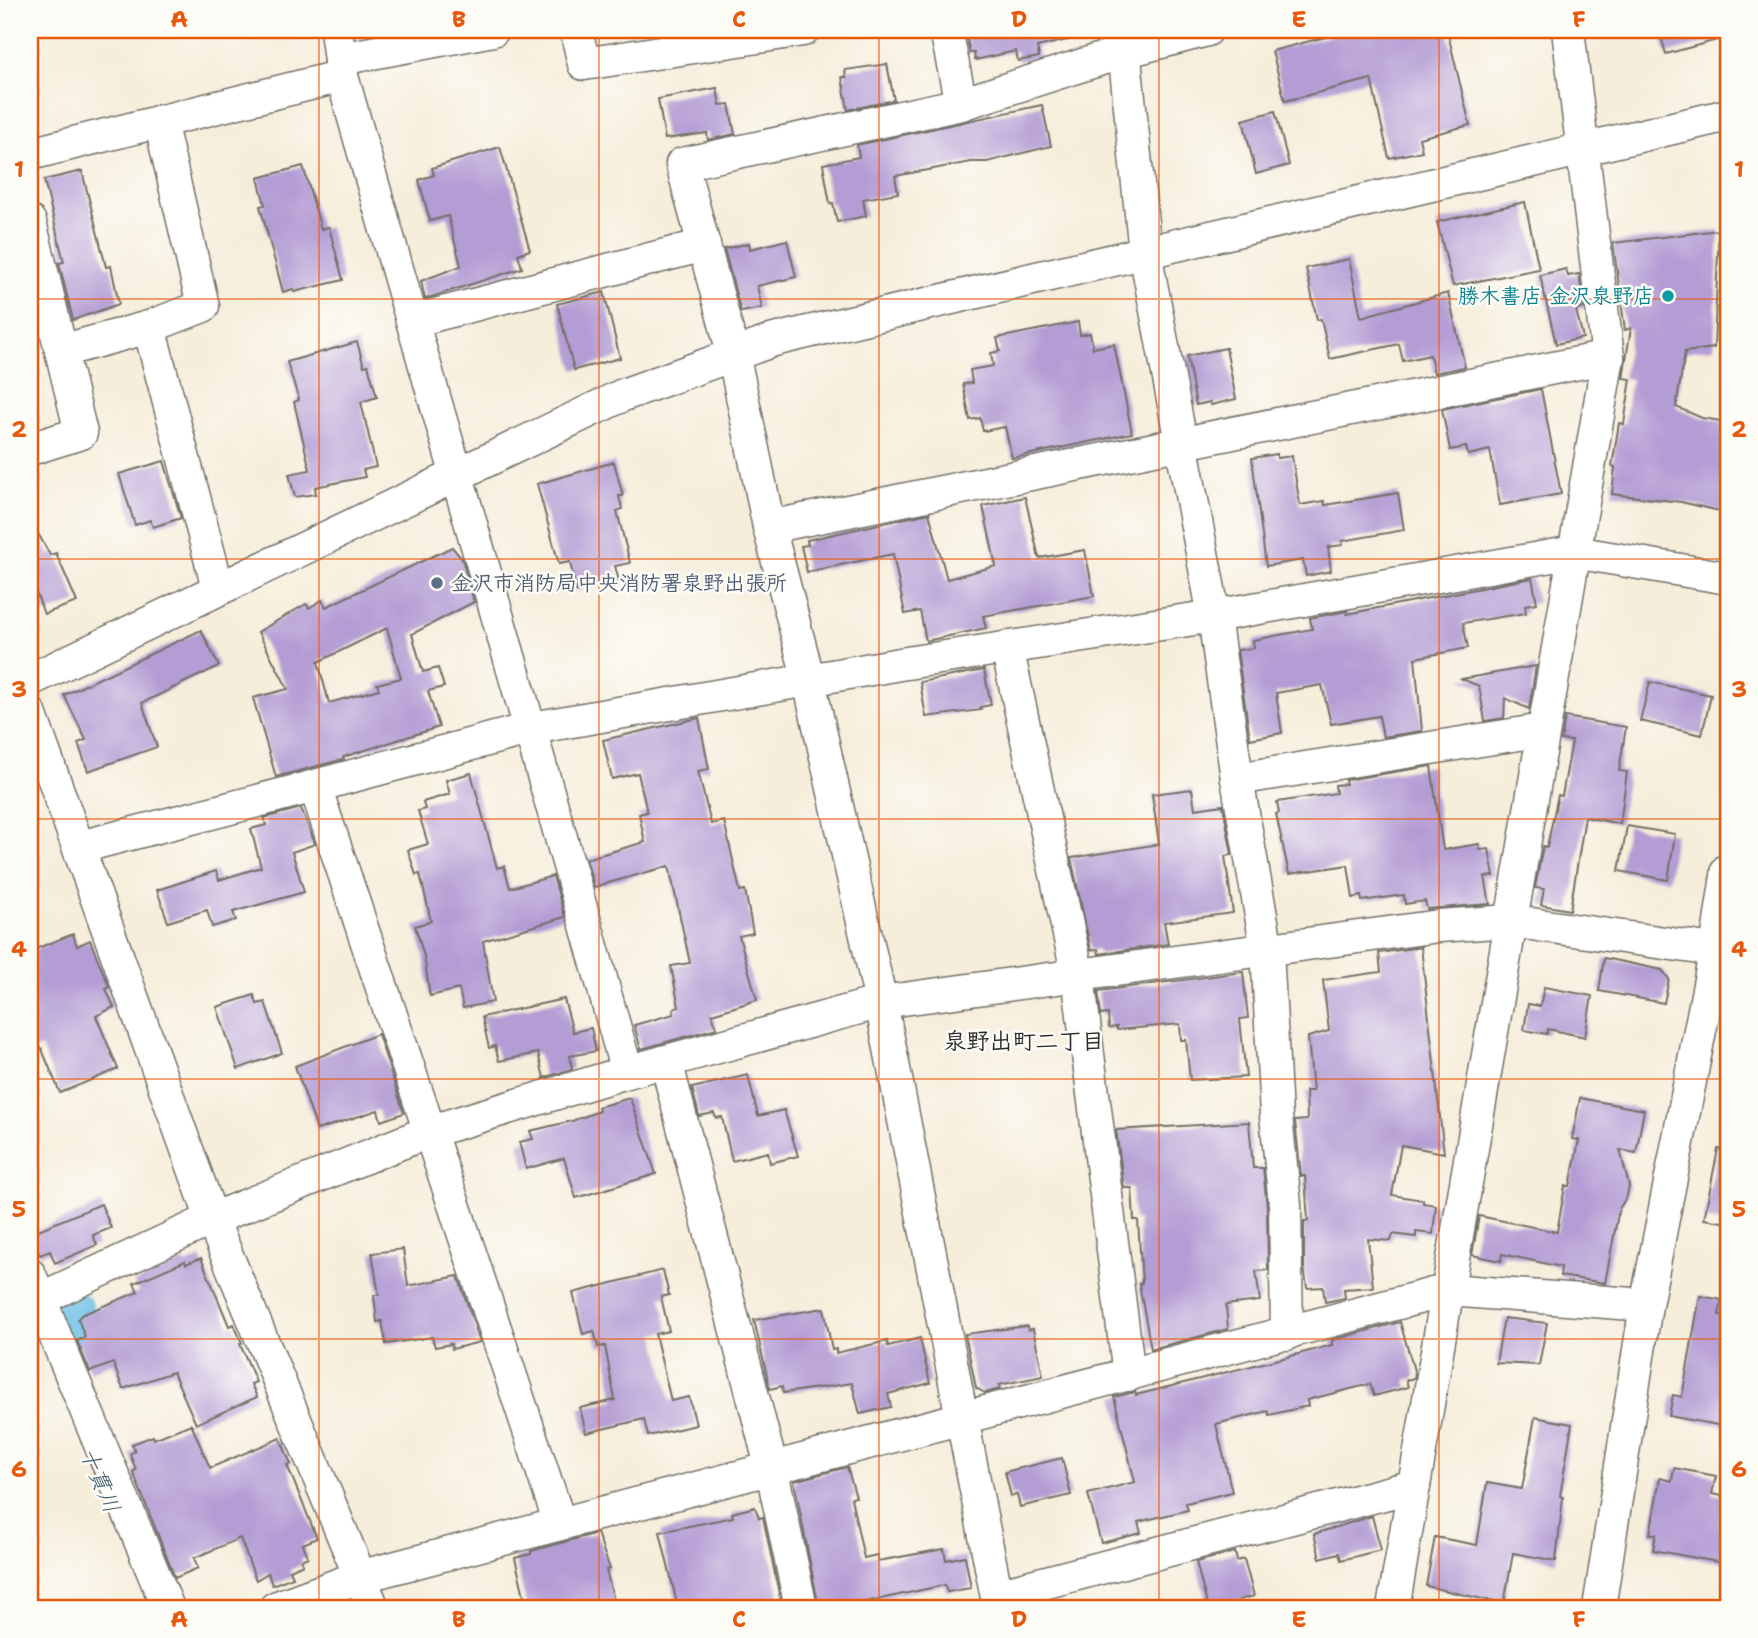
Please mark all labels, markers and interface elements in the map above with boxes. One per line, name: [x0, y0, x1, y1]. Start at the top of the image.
text: A: [170, 4, 188, 34]
text: B: [452, 4, 466, 34]
text: C: [732, 4, 746, 34]
text: D: [1011, 4, 1027, 34]
text: E: [1291, 4, 1307, 34]
text: F: [1572, 4, 1586, 34]
text: 1: [14, 154, 24, 184]
text: 1: [1734, 154, 1744, 184]
place label: 勝木書店 金沢泉野店: [1458, 282, 1654, 310]
marker: 勝木書店 金沢泉野店: [1660, 288, 1676, 304]
text: 2: [11, 414, 27, 444]
text: 2: [1731, 414, 1747, 444]
place label: 金沢市消防局中央消防署泉野出張所: [451, 569, 787, 597]
marker: 金沢市消防局中央消防署泉野出張所: [429, 575, 445, 591]
text: 3: [11, 674, 27, 704]
text: 3: [1731, 674, 1747, 704]
text: 4: [11, 934, 27, 964]
text: 4: [1731, 934, 1747, 964]
district label: 泉野出町二丁目: [944, 1026, 1105, 1056]
text: 5: [12, 1194, 26, 1224]
text: 5: [1732, 1194, 1746, 1224]
water label: 十貫川: [73, 1442, 127, 1518]
text: 6: [11, 1454, 27, 1484]
text: 6: [1731, 1454, 1747, 1484]
text: A: [170, 1604, 188, 1634]
text: B: [452, 1604, 466, 1634]
text: C: [732, 1604, 746, 1634]
text: D: [1011, 1604, 1027, 1634]
text: E: [1291, 1604, 1307, 1634]
text: F: [1572, 1604, 1586, 1634]

